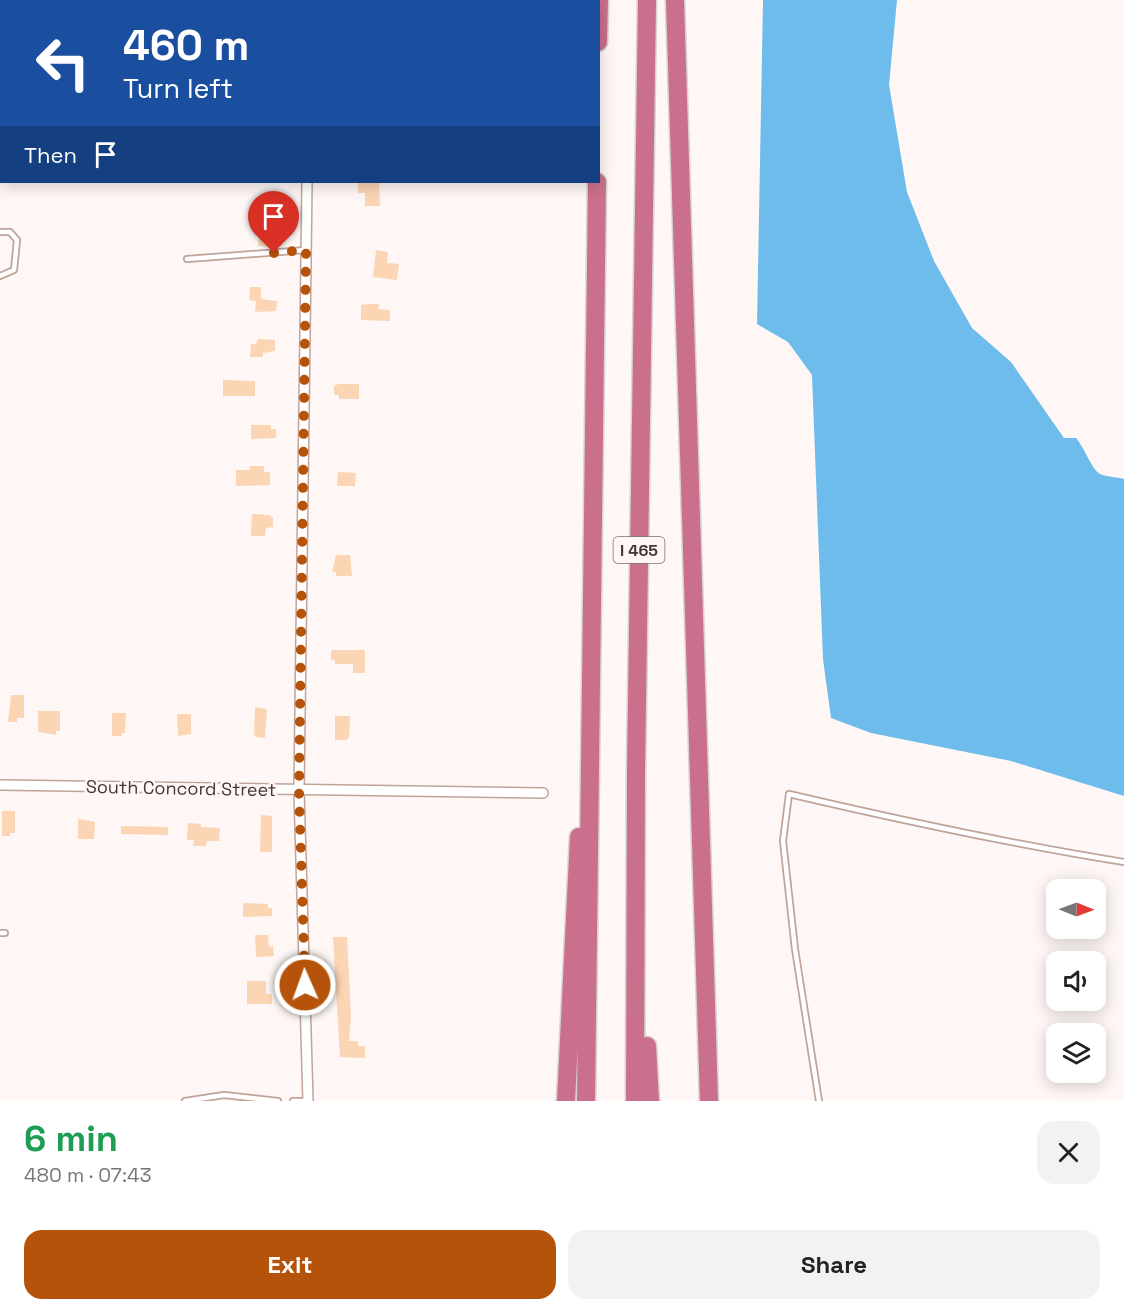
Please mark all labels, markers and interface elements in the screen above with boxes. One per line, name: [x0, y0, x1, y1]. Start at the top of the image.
text: 460 m: [123, 19, 249, 72]
icon: left: [24, 24, 102, 102]
text: Turn left: [123, 71, 233, 106]
icon: arrive: [89, 138, 122, 171]
text: Then: [24, 141, 77, 169]
pin: [248, 191, 299, 253]
icon: arrive: [257, 200, 290, 233]
road number: I 465: [614, 537, 664, 563]
street label: South Concord Street: [86, 775, 276, 801]
north arrow: [1046, 879, 1106, 939]
map controls: [1046, 879, 1106, 1083]
button: sound: [1046, 951, 1106, 1011]
position arrow: [273, 953, 337, 1017]
button: layers: [1046, 1023, 1106, 1083]
text: 6 min: [24, 1116, 118, 1162]
button: close: [1037, 1121, 1100, 1184]
text: 480 m · 07:43: [24, 1162, 152, 1188]
button: Exit: [24, 1230, 556, 1299]
button: Share: [568, 1230, 1100, 1299]

